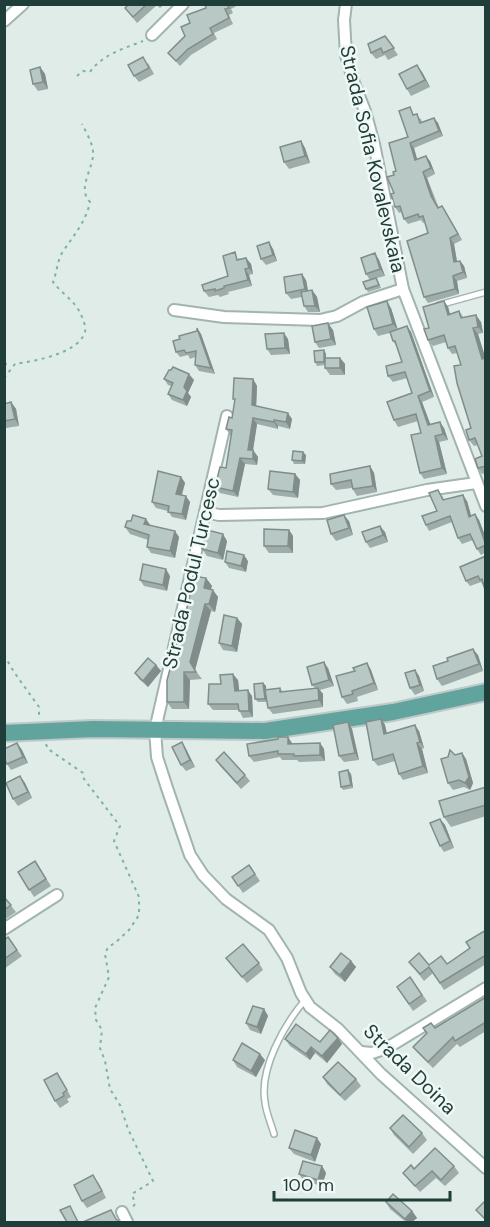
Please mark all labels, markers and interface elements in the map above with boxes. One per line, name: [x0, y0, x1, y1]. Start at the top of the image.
street label: Strada Sofia Kovalevskaia: [334, 43, 412, 275]
street label: Strada Podul Turcesc: [156, 475, 226, 671]
street label: Strada Doina: [358, 1018, 462, 1120]
scale bar: [274, 1164, 450, 1202]
text: 100 m: [283, 1173, 334, 1197]

